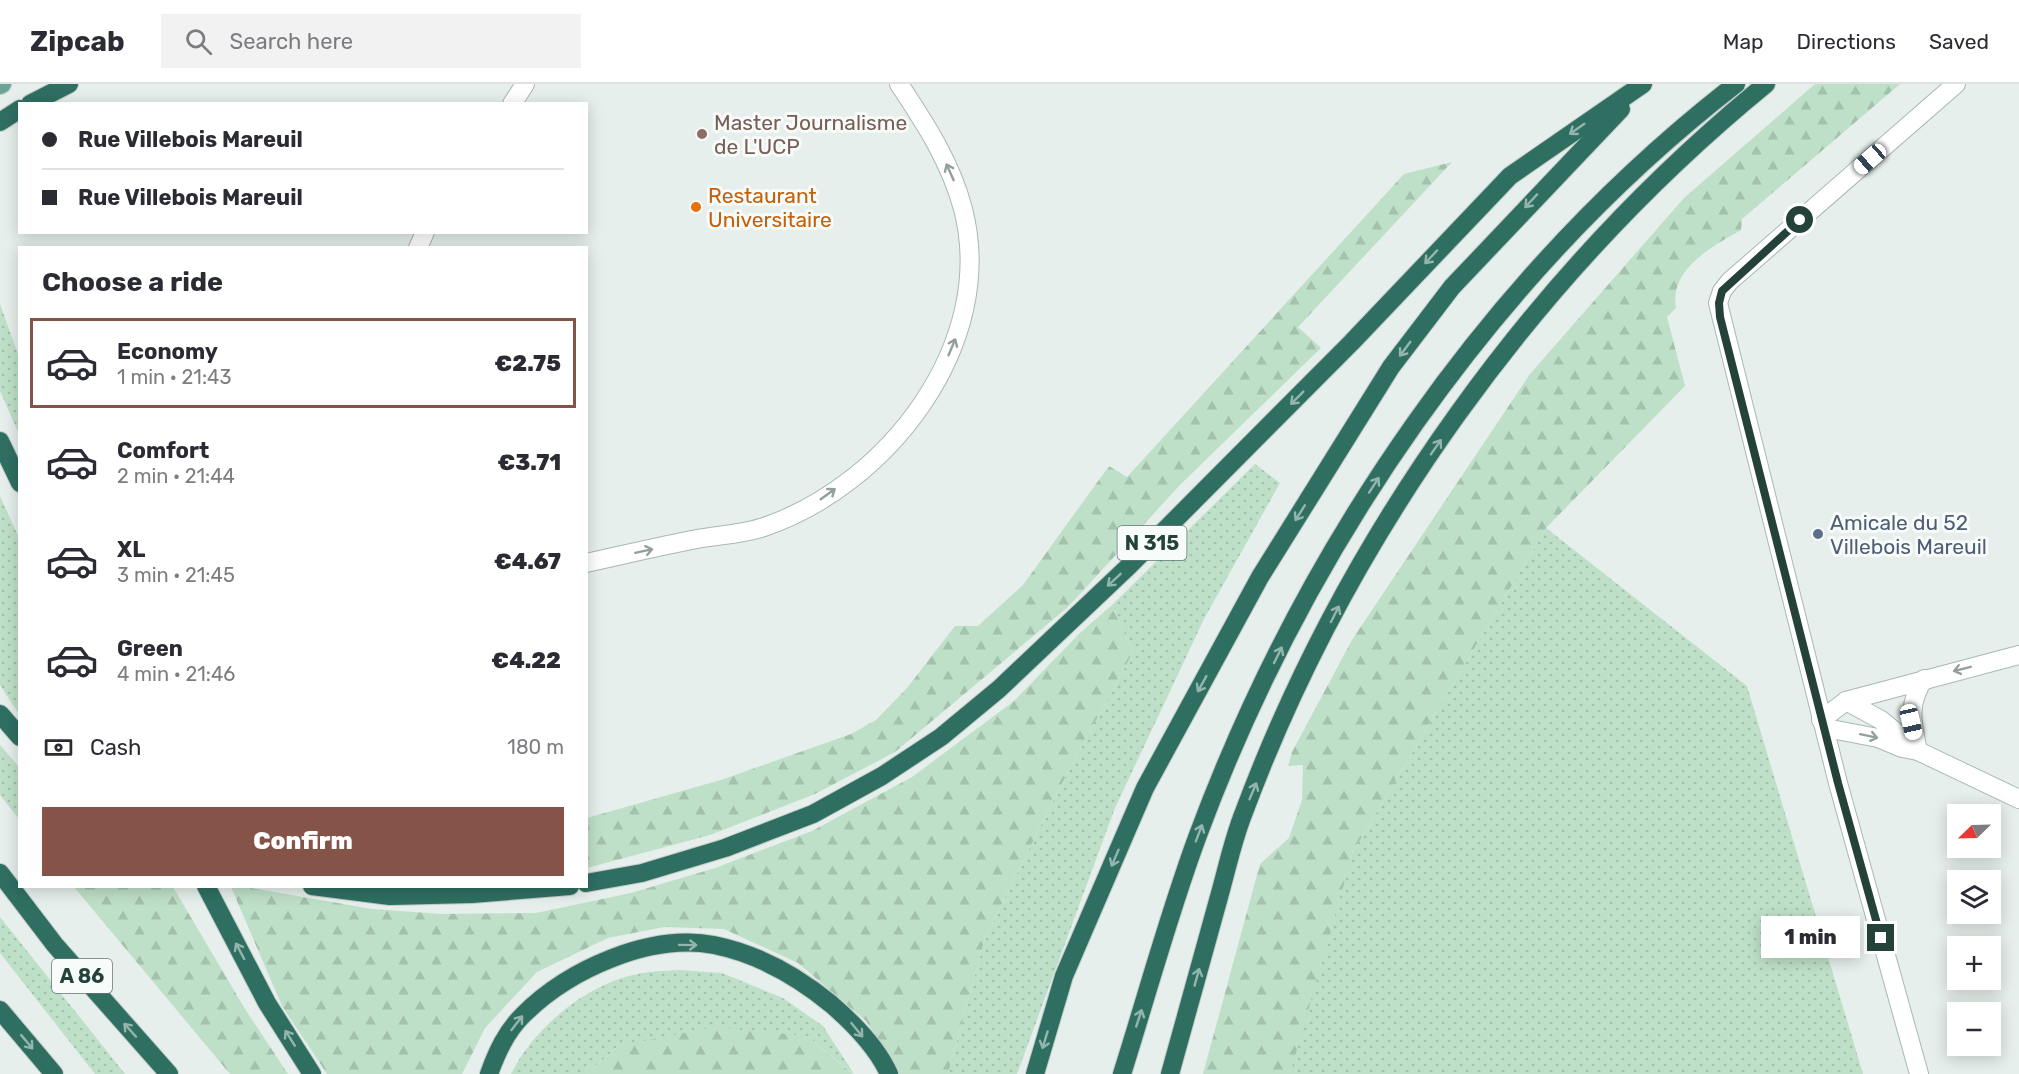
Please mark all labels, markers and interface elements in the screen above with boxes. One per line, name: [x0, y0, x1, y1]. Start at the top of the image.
search box: [161, 14, 581, 68]
text: Zipcab: [30, 25, 125, 58]
icon: search: [182, 25, 215, 58]
text: Search here: [230, 28, 353, 55]
text: Map: [1723, 29, 1764, 54]
text: Directions: [1797, 29, 1896, 54]
text: Saved: [1929, 29, 1989, 54]
place label: Master Journalisme de L'UCP: [714, 110, 907, 159]
one-way arrow: [1570, 123, 1586, 135]
text: Rue Villebois Mareuil: [78, 126, 303, 153]
marker: Master Journalisme de L'UCP: [695, 127, 709, 141]
car: [1851, 140, 1889, 178]
one-way arrow: [943, 163, 955, 181]
place label: Restaurant Universitaire: [708, 183, 832, 232]
text: Rue Villebois Mareuil: [78, 184, 303, 211]
one-way arrow: [1524, 194, 1539, 209]
marker: Restaurant Universitaire: [689, 200, 703, 214]
route start: [1786, 206, 1813, 233]
one-way arrow: [1424, 250, 1439, 265]
text: Choose a ride: [42, 266, 223, 298]
icon: car: [45, 336, 99, 390]
text: Economy: [117, 338, 218, 365]
one-way arrow: [947, 339, 958, 357]
one-way arrow: [1398, 341, 1411, 357]
text: €2.75: [495, 350, 561, 377]
text: 1 min · 21:43: [117, 365, 231, 389]
one-way arrow: [1289, 391, 1304, 406]
icon: car: [45, 435, 99, 489]
text: Comfort: [117, 437, 209, 464]
one-way arrow: [1430, 440, 1442, 456]
text: €3.71: [498, 449, 561, 476]
text: 2 min · 21:44: [117, 464, 235, 488]
one-way arrow: [1368, 477, 1380, 494]
one-way arrow: [820, 488, 836, 500]
one-way arrow: [1293, 504, 1305, 521]
place label: Amicale du 52 Villebois Mareuil: [1830, 510, 1987, 559]
road number: N 315: [1118, 526, 1186, 560]
marker: Amicale du 52 Villebois Mareuil: [1811, 527, 1825, 541]
icon: car: [45, 534, 99, 588]
text: XL: [117, 536, 145, 563]
one-way arrow: [634, 544, 653, 556]
text: €4.67: [494, 548, 561, 575]
text: 3 min · 21:45: [117, 563, 235, 587]
one-way arrow: [1106, 573, 1121, 588]
one-way arrow: [1330, 605, 1342, 623]
icon: car: [45, 633, 99, 687]
text: Green: [117, 635, 183, 662]
one-way arrow: [1273, 646, 1285, 664]
text: €4.22: [491, 647, 561, 674]
text: 4 min · 21:46: [117, 662, 235, 686]
one-way arrow: [1953, 664, 1972, 676]
one-way arrow: [1195, 675, 1207, 692]
car: [1898, 702, 1924, 742]
icon: cash: [42, 731, 75, 764]
one-way arrow: [1859, 731, 1878, 742]
text: Cash: [90, 734, 141, 761]
text: 180 m: [507, 735, 564, 759]
one-way arrow: [1248, 782, 1259, 800]
north arrow: [1947, 804, 2001, 858]
map controls: [1947, 804, 2001, 1056]
button: Confirm: [42, 807, 564, 876]
one-way arrow: [1195, 824, 1206, 843]
one-way arrow: [1109, 848, 1120, 867]
button: layers: [1947, 870, 2001, 924]
callout: 1 min: [1761, 917, 1860, 959]
route end: [1867, 924, 1894, 951]
text: 1 min: [1784, 925, 1837, 949]
button: +: [1947, 936, 2001, 990]
one-way arrow: [678, 939, 698, 950]
one-way arrow: [233, 943, 245, 961]
road number: A 86: [52, 959, 112, 993]
one-way arrow: [1192, 968, 1203, 987]
button: −: [1947, 1002, 2001, 1056]
one-way arrow: [1135, 1009, 1146, 1028]
one-way arrow: [510, 1016, 523, 1032]
one-way arrow: [851, 1021, 864, 1037]
one-way arrow: [123, 1023, 137, 1038]
one-way arrow: [283, 1030, 296, 1047]
one-way arrow: [1039, 1030, 1050, 1049]
one-way arrow: [20, 1034, 34, 1049]

